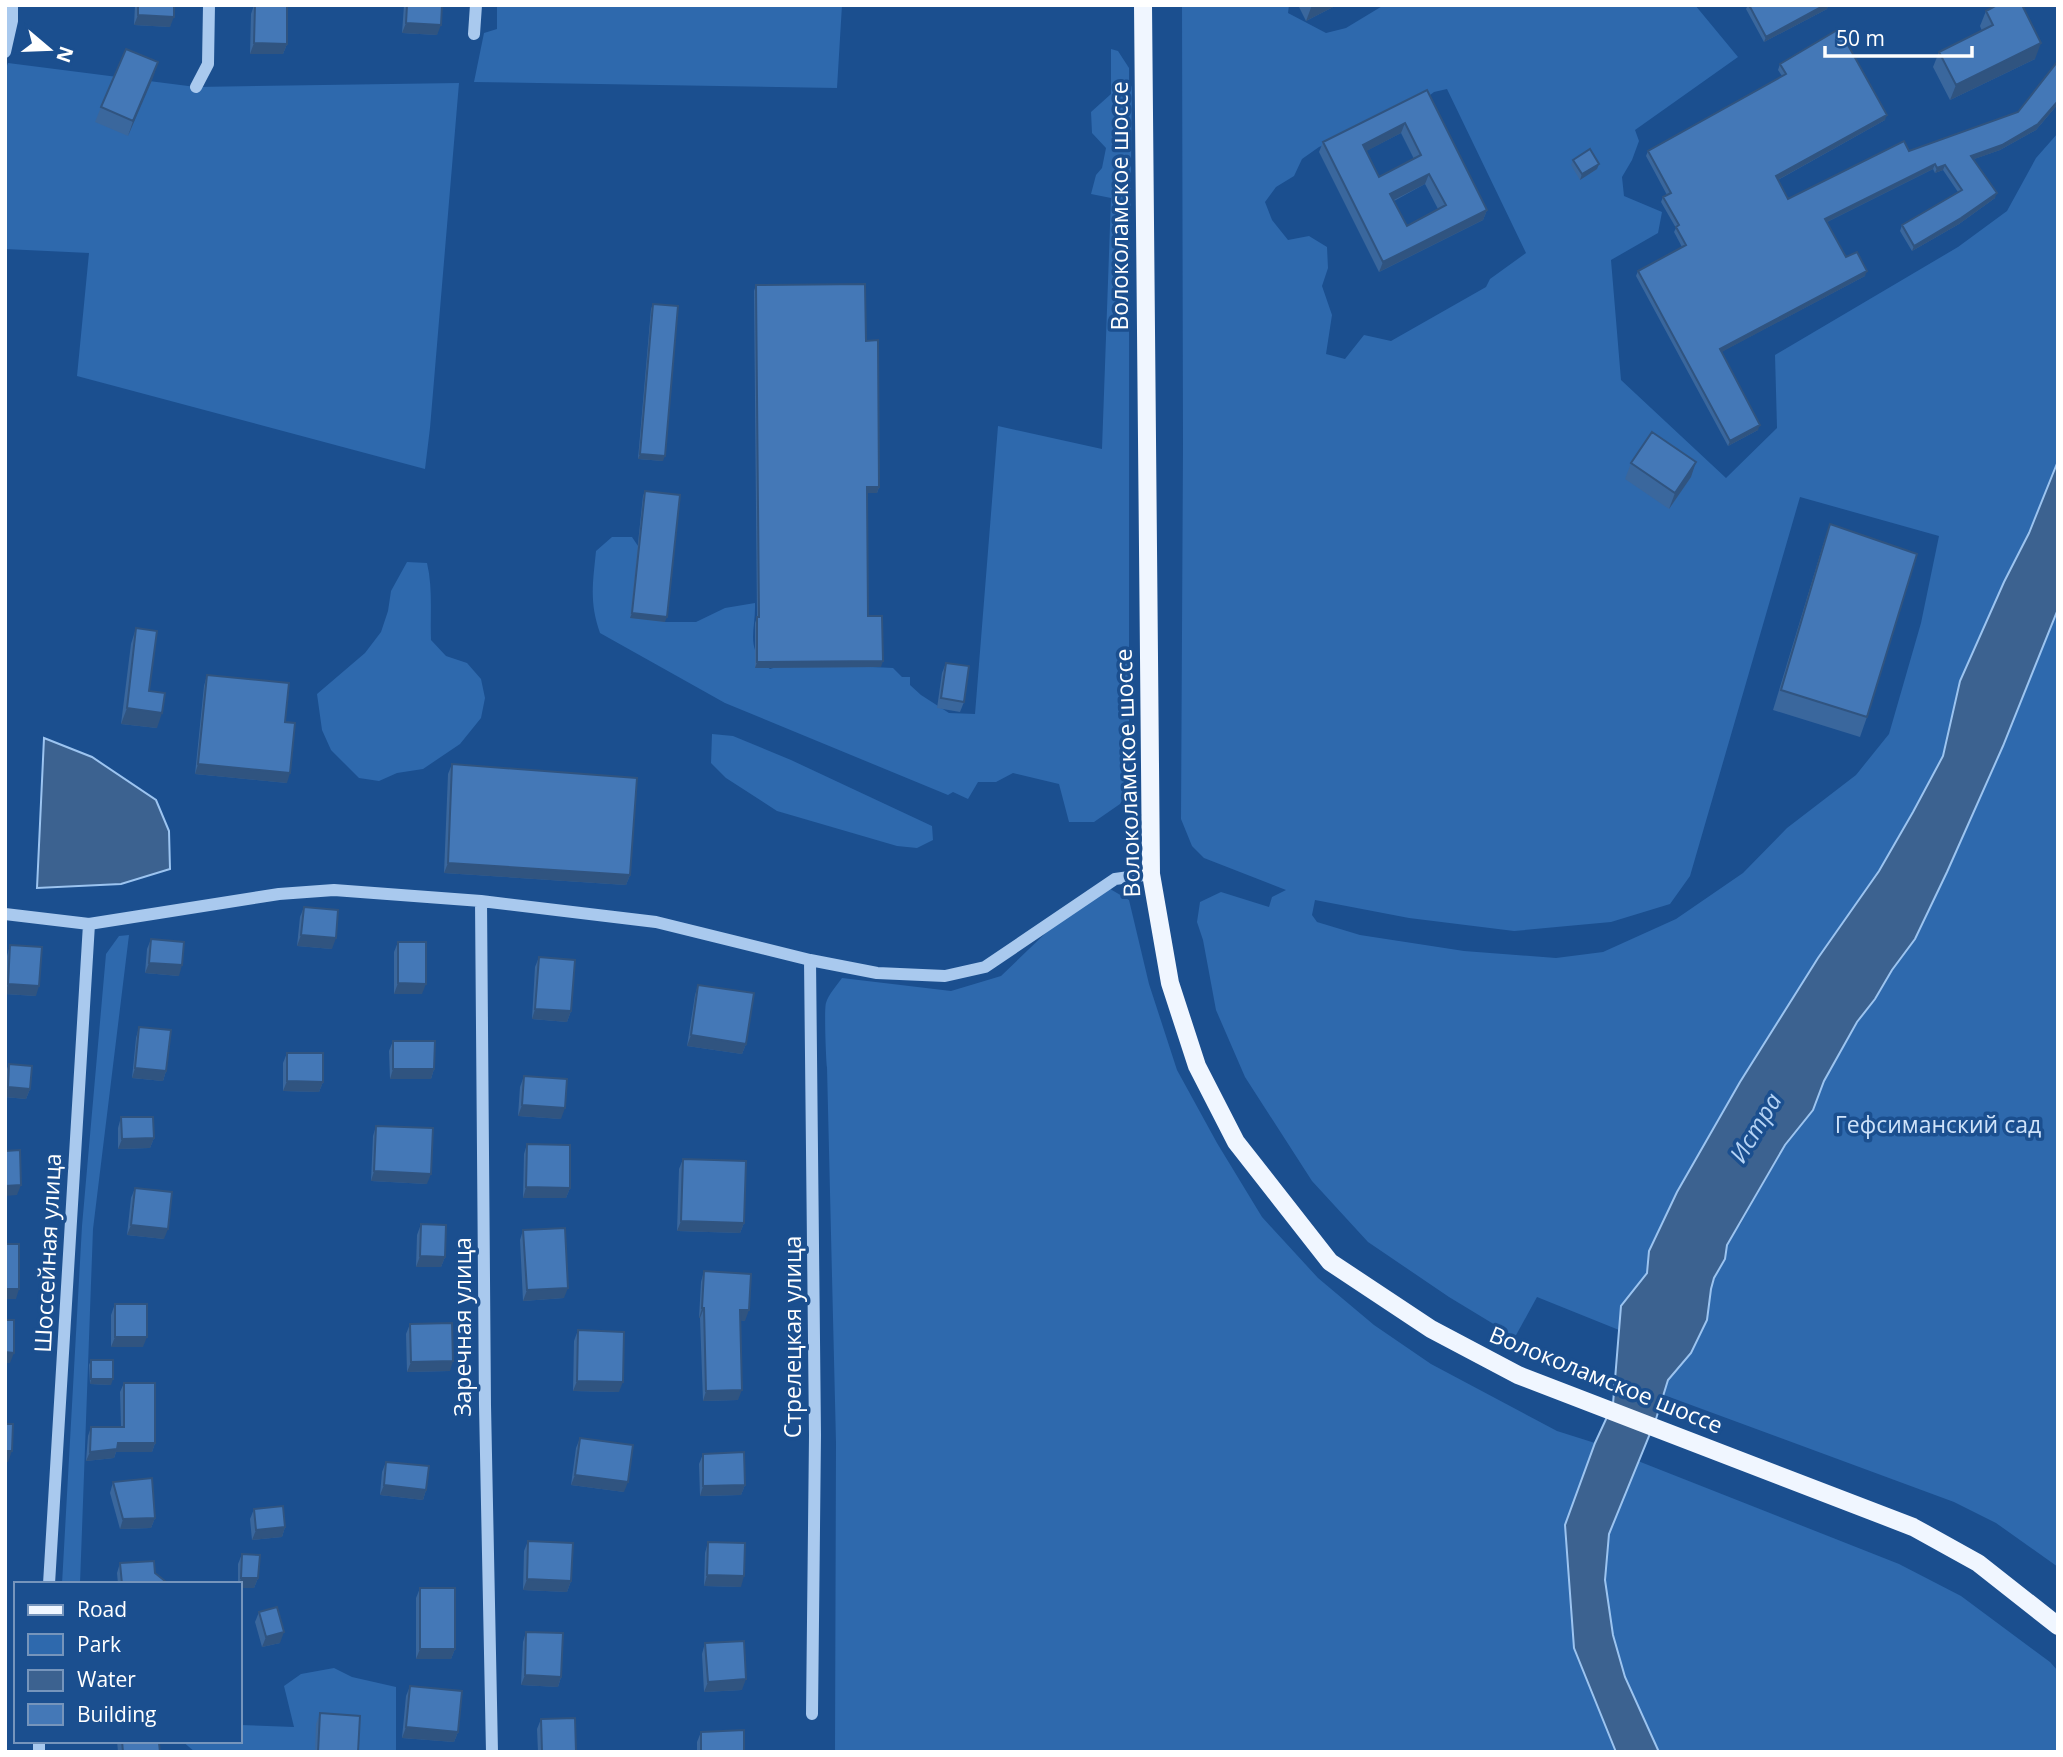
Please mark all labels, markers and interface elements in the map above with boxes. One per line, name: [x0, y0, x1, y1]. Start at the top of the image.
north arrow: [14, 14, 84, 84]
scale bar: [1825, 14, 1972, 58]
text: 50 m: [1836, 24, 1885, 52]
text: N: [50, 43, 80, 66]
street label: Волоколамское шоссе: [1103, 81, 1135, 331]
street label: Волоколамское шоссе: [1107, 648, 1147, 898]
water label: Истра: [1721, 1086, 1789, 1168]
park label: Гефсиманский сад: [1835, 1108, 2041, 1140]
street label: Шоссейная улица: [26, 1152, 68, 1353]
street label: Стрелецкая улица: [776, 1236, 808, 1438]
street label: Заречная улица: [446, 1237, 478, 1417]
street label: Волоколамское шоссе: [1485, 1318, 1728, 1441]
legend: [14, 1582, 242, 1743]
text: Road: [77, 1595, 127, 1623]
text: Park: [77, 1630, 121, 1658]
text: Water: [77, 1665, 136, 1693]
text: Building: [77, 1700, 156, 1728]

